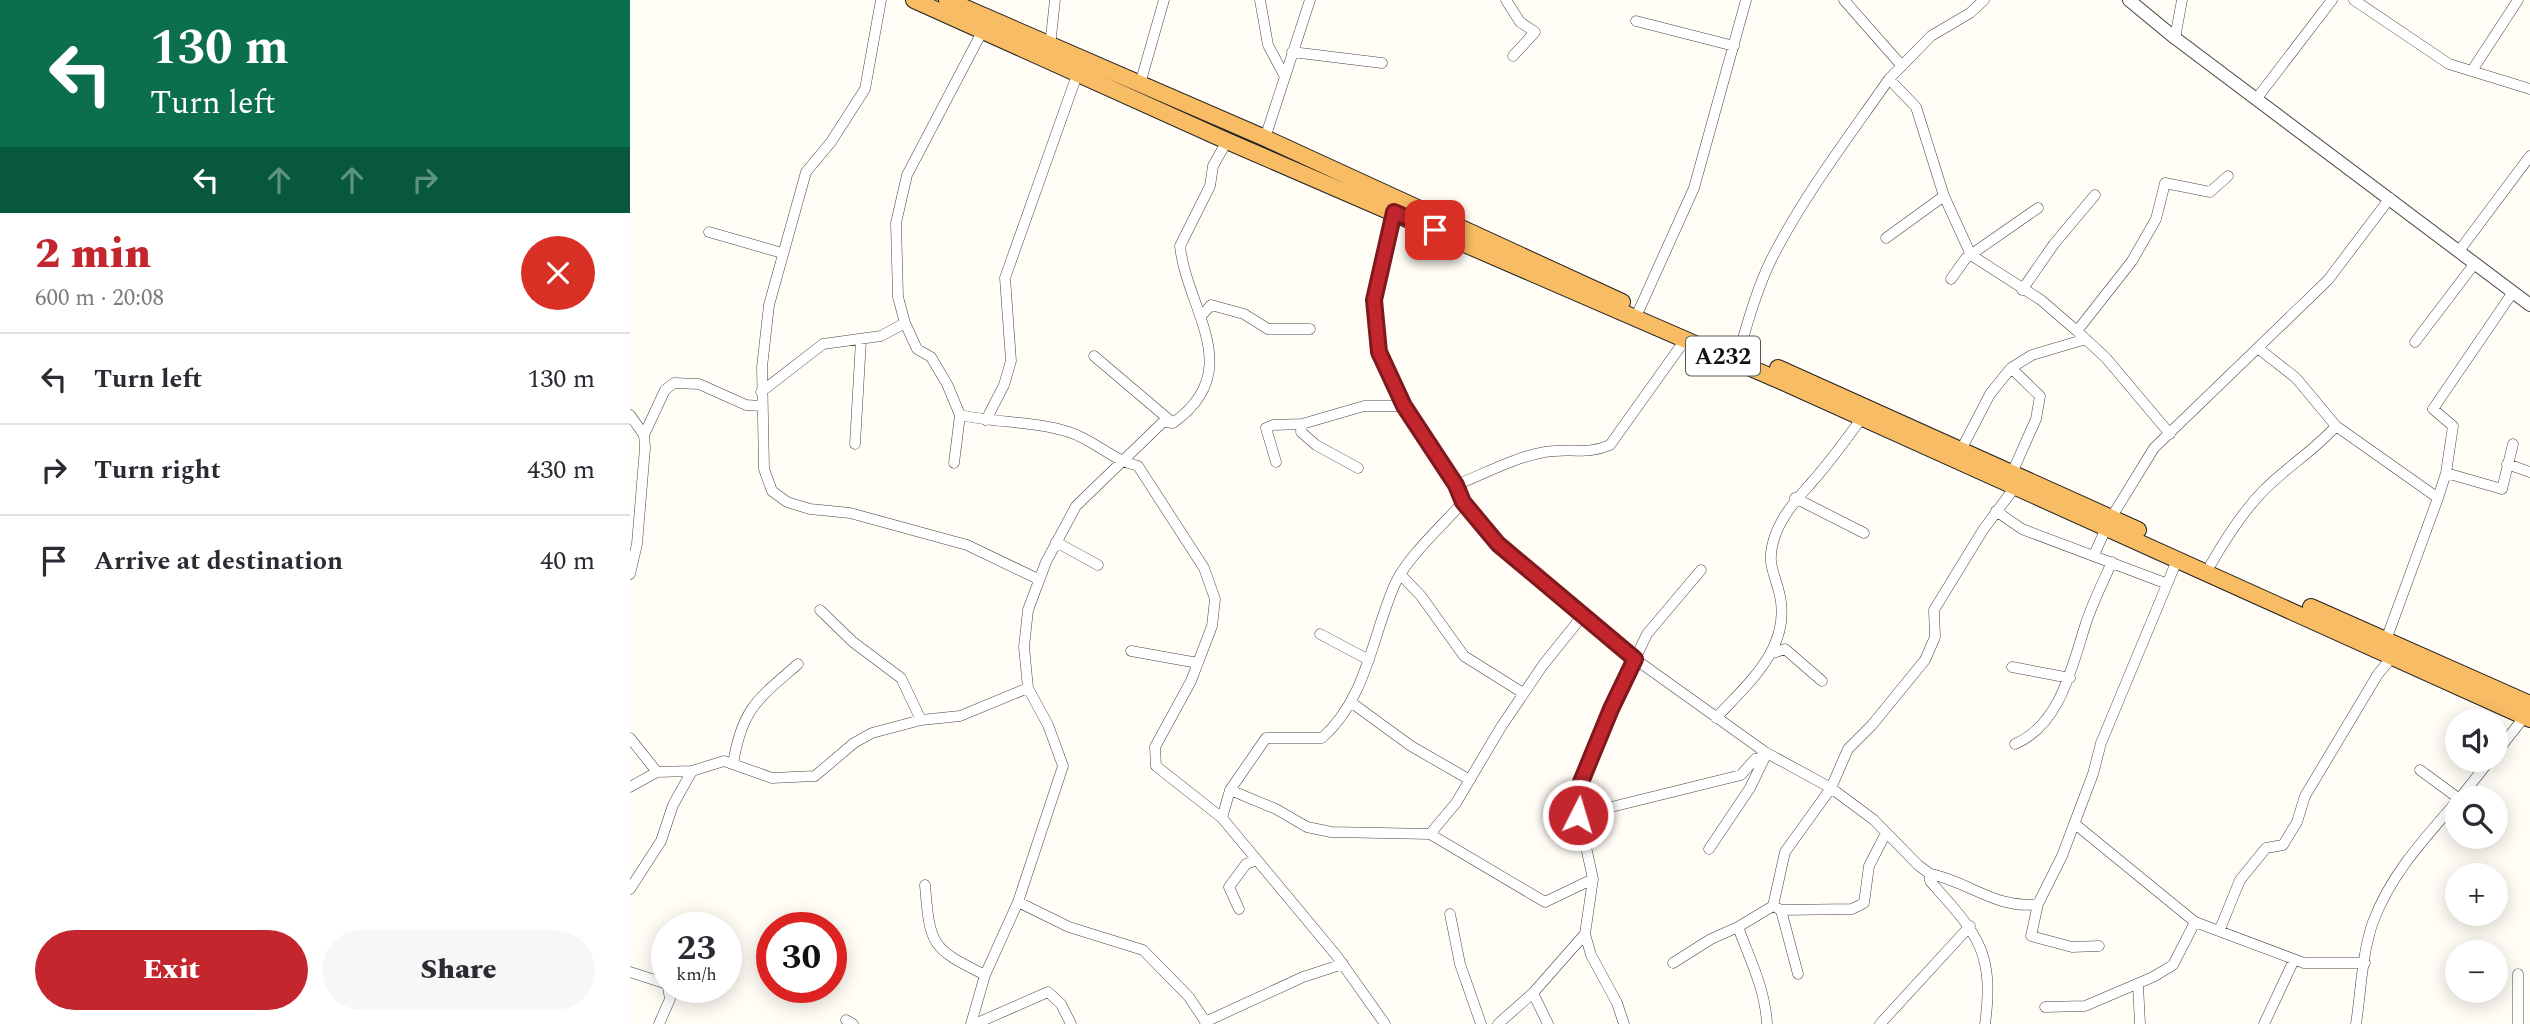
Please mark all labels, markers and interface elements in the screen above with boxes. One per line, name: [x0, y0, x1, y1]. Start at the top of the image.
text: 130 m: [150, 11, 289, 86]
icon: left: [35, 28, 126, 119]
text: Turn left: [150, 79, 276, 128]
icon: left: [187, 161, 225, 199]
icon: ahead: [260, 161, 298, 199]
icon: ahead: [333, 161, 371, 199]
icon: right: [406, 161, 444, 199]
pin: [1405, 200, 1465, 260]
icon: arrive: [1416, 211, 1454, 249]
text: 2 min: [35, 223, 151, 286]
button: close: [521, 236, 595, 310]
text: 600 m · 20:08: [35, 281, 164, 316]
road number: A232: [1686, 336, 1760, 376]
text: Turn left: [94, 359, 202, 399]
text: 130 m: [527, 359, 595, 399]
icon: left: [35, 360, 73, 398]
text: Turn right: [94, 450, 221, 490]
text: 430 m: [527, 450, 595, 490]
icon: right: [35, 451, 73, 489]
text: Arrive at destination: [94, 541, 343, 581]
text: 40 m: [540, 541, 595, 581]
icon: arrive: [35, 542, 73, 580]
map controls: [2445, 709, 2508, 1003]
button: sound: [2445, 709, 2508, 772]
position arrow: [1541, 778, 1615, 852]
button: search: [2445, 786, 2508, 849]
button: +: [2445, 863, 2508, 926]
speed limit sign: 30: [756, 912, 847, 1003]
text: 23: [677, 922, 716, 975]
button: Exit: [35, 930, 308, 1010]
button: Share: [322, 930, 595, 1010]
button: −: [2445, 940, 2508, 1003]
text: km/h: [676, 961, 717, 988]

